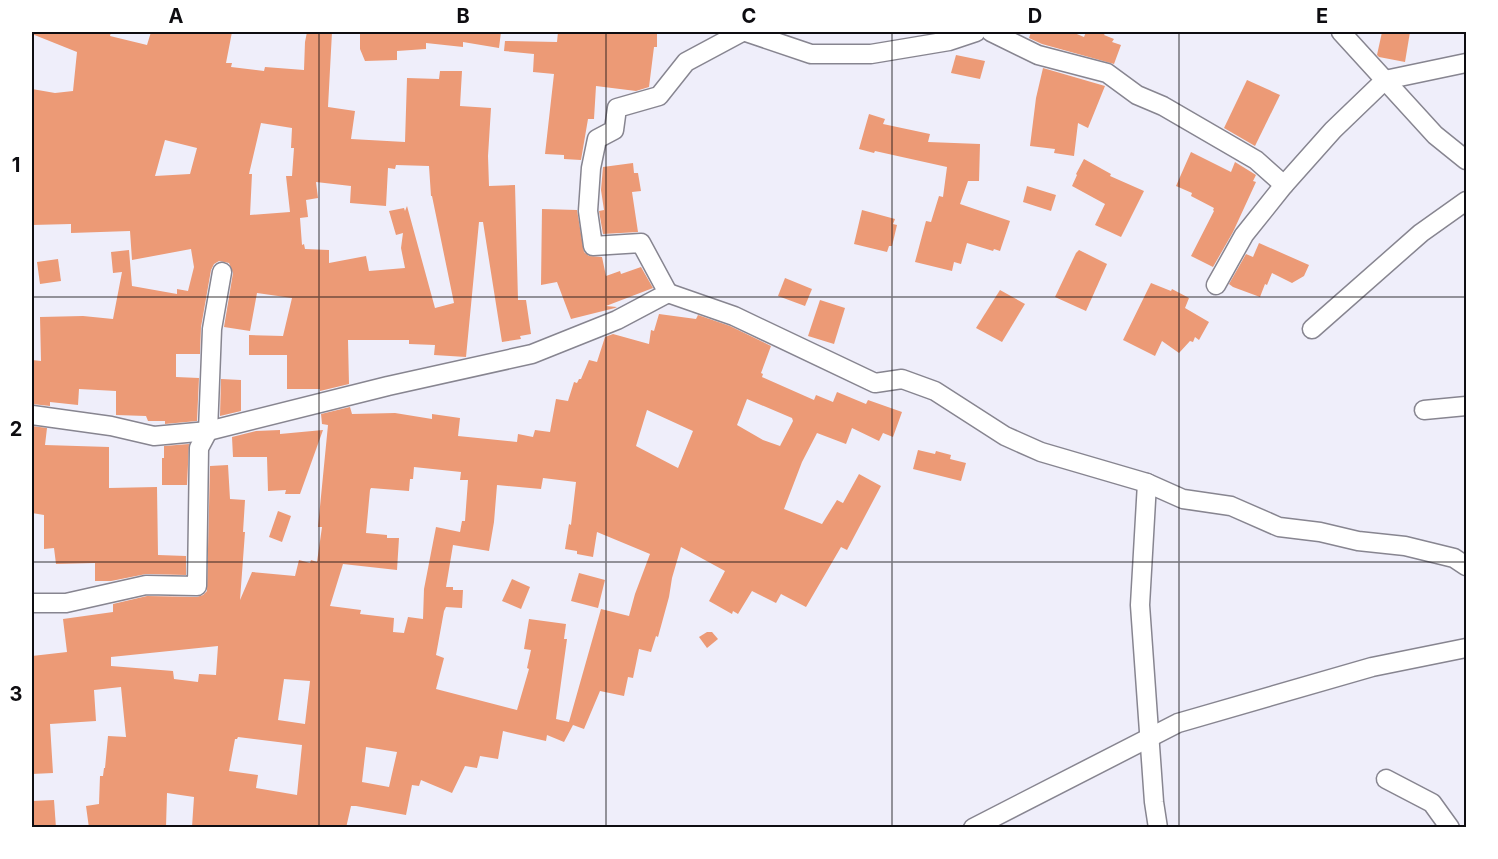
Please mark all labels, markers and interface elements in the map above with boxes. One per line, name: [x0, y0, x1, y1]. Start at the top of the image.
text: A: [169, 4, 184, 28]
text: B: [456, 4, 470, 28]
text: C: [742, 4, 756, 28]
text: D: [1028, 4, 1042, 28]
text: E: [1316, 4, 1328, 28]
text: 1: [12, 153, 20, 177]
text: 2: [10, 417, 22, 441]
text: 3: [10, 682, 22, 706]

